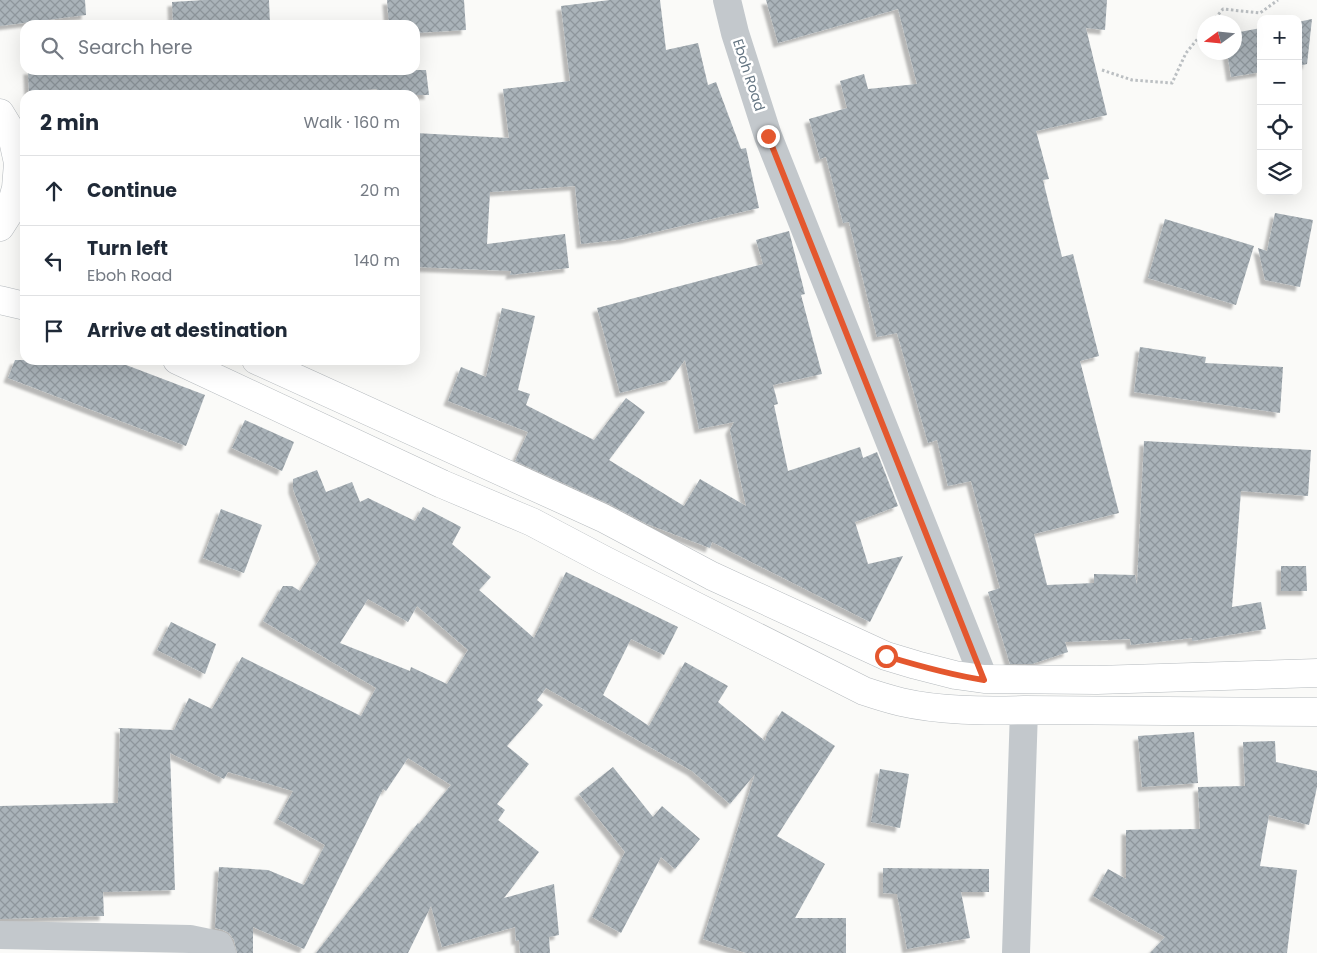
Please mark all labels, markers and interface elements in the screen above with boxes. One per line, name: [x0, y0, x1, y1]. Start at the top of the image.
north arrow: [1197, 15, 1242, 60]
map controls: [1257, 15, 1302, 195]
button: +: [1257, 15, 1302, 60]
search box: [20, 20, 420, 75]
icon: search: [38, 34, 66, 62]
text: Search here: [78, 34, 192, 61]
street label: Eboh Road: [728, 36, 770, 114]
button: −: [1257, 60, 1302, 105]
button: locate: [1257, 105, 1302, 150]
text: 2 min: [40, 108, 99, 137]
text: Walk · 160 m: [303, 111, 400, 134]
route end: [757, 125, 780, 148]
button: layers: [1257, 150, 1302, 195]
icon: ahead: [40, 177, 68, 205]
text: Continue: [87, 177, 177, 204]
text: 20 m: [360, 179, 400, 202]
text: Turn left: [87, 235, 168, 262]
icon: left: [40, 247, 68, 275]
text: 140 m: [354, 249, 400, 272]
text: Eboh Road: [87, 264, 172, 287]
icon: arrive: [40, 317, 68, 345]
text: Arrive at destination: [87, 317, 288, 344]
route start: [875, 645, 898, 668]

